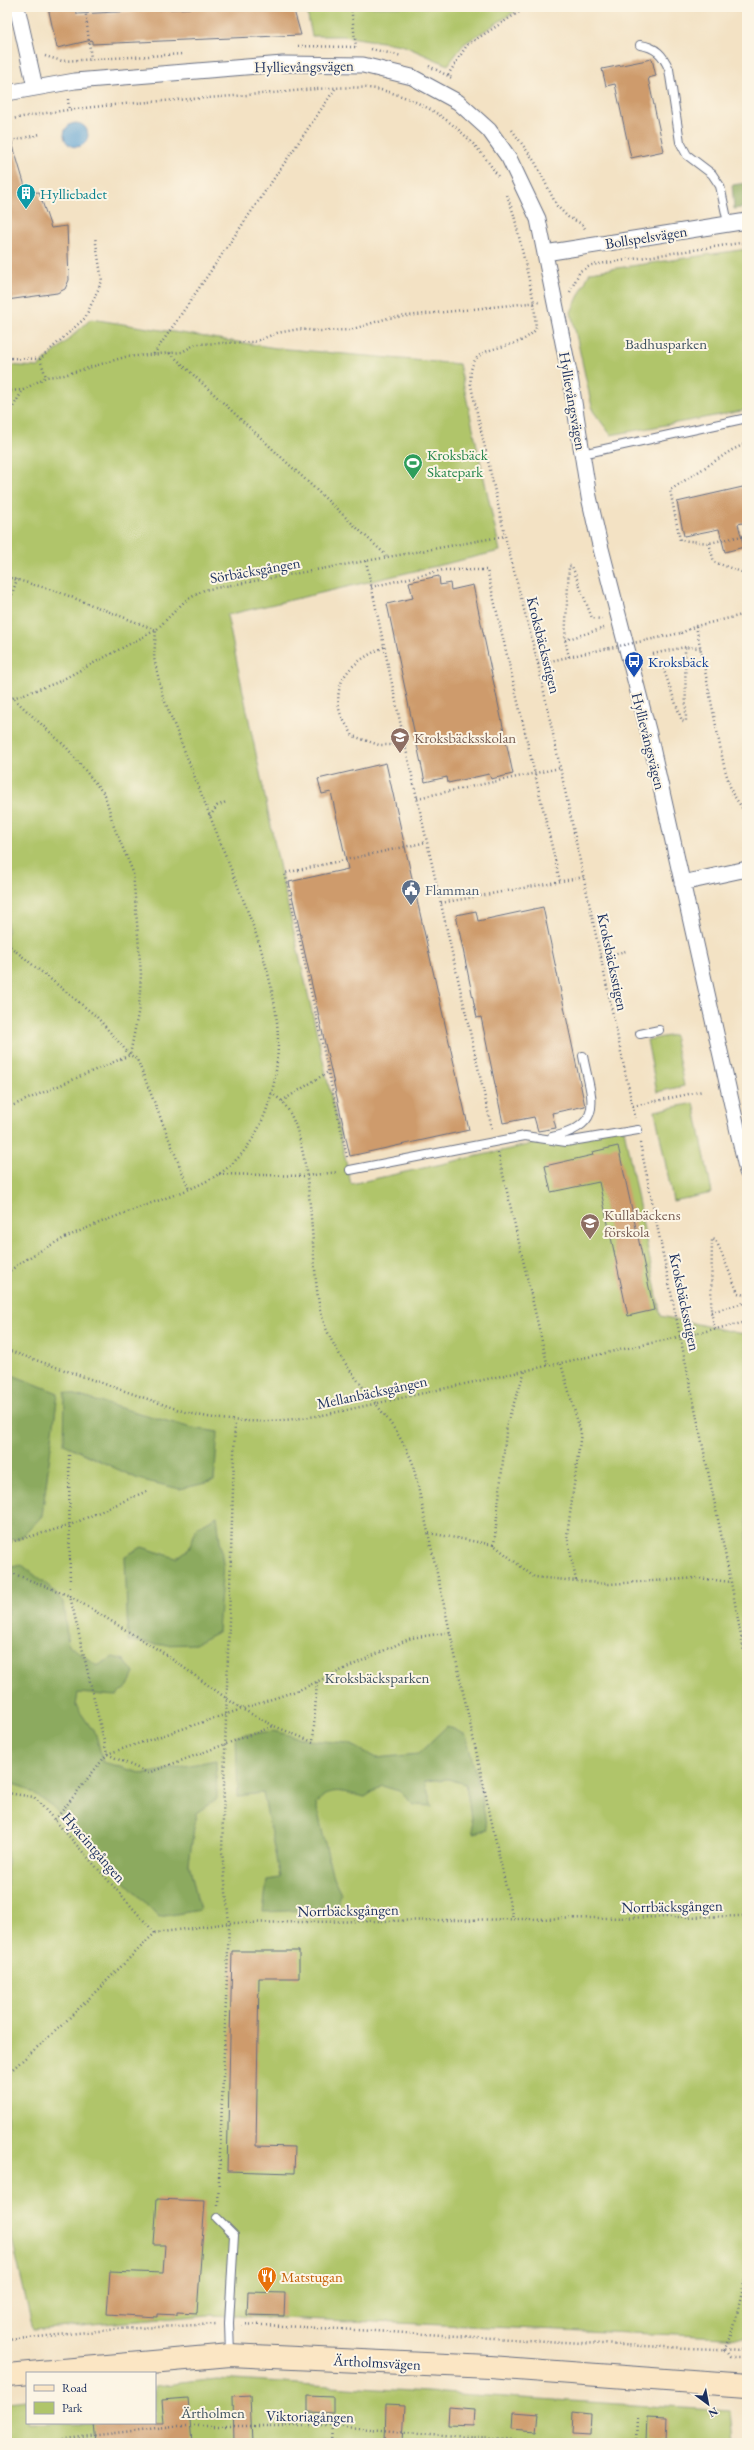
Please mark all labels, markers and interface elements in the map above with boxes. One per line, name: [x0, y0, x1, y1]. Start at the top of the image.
street label: Hyllievångsvägen: [254, 56, 354, 76]
building icon: Hylliebadet: [15, 182, 37, 210]
place label: Hylliebadet: [40, 184, 107, 203]
street label: Bollspelsvägen: [604, 221, 688, 253]
park label: Badhusparken: [625, 334, 707, 353]
street label: Hyllievångsvägen: [555, 350, 591, 452]
place label: Kroksbäck Skatepark: [427, 445, 489, 481]
sports icon: Kroksbäck Skatepark: [402, 452, 424, 480]
street label: Sörbäcksgången: [208, 553, 302, 587]
street label: Kroksbäcksstigen: [523, 595, 565, 696]
bus stop icon: Kroksbäck: [623, 650, 645, 678]
place label: Kroksbäck: [648, 652, 710, 671]
street label: Hyllievångsvägen: [628, 690, 670, 792]
school or university icon: Kroksbäcksskolan: [389, 726, 411, 754]
place label: Kroksbäcksskolan: [414, 728, 516, 747]
public building icon: Flamman: [400, 878, 422, 906]
place label: Flamman: [425, 880, 480, 899]
street label: Kroksbäcksstigen: [593, 911, 633, 1013]
place label: Kullabäckens förskola: [604, 1205, 681, 1241]
school or university icon: Kullabäckens förskola: [579, 1212, 601, 1240]
street label: Kroksbäcksstigen: [665, 1251, 705, 1353]
street label: Mellanbäcksgången: [315, 1371, 429, 1413]
park label: Kroksbäcksparken: [325, 1668, 430, 1687]
street label: Hyacintgången: [58, 1808, 130, 1886]
street label: Norrbäcksgången: [621, 1896, 723, 1916]
street label: Norrbäcksgången: [297, 1900, 399, 1920]
restaurant icon: Matstugan: [256, 2265, 278, 2293]
place label: Matstugan: [281, 2267, 343, 2286]
street label: Ärtholmsvägen: [332, 2350, 421, 2374]
legend: [26, 2372, 156, 2424]
text: Road: [62, 2380, 88, 2396]
north arrow: [688, 2384, 728, 2424]
text: Park: [62, 2400, 83, 2416]
park label: Ärtholmen: [180, 2403, 245, 2422]
text: N: [706, 2404, 721, 2421]
street label: Viktoriagången: [266, 2406, 354, 2426]

